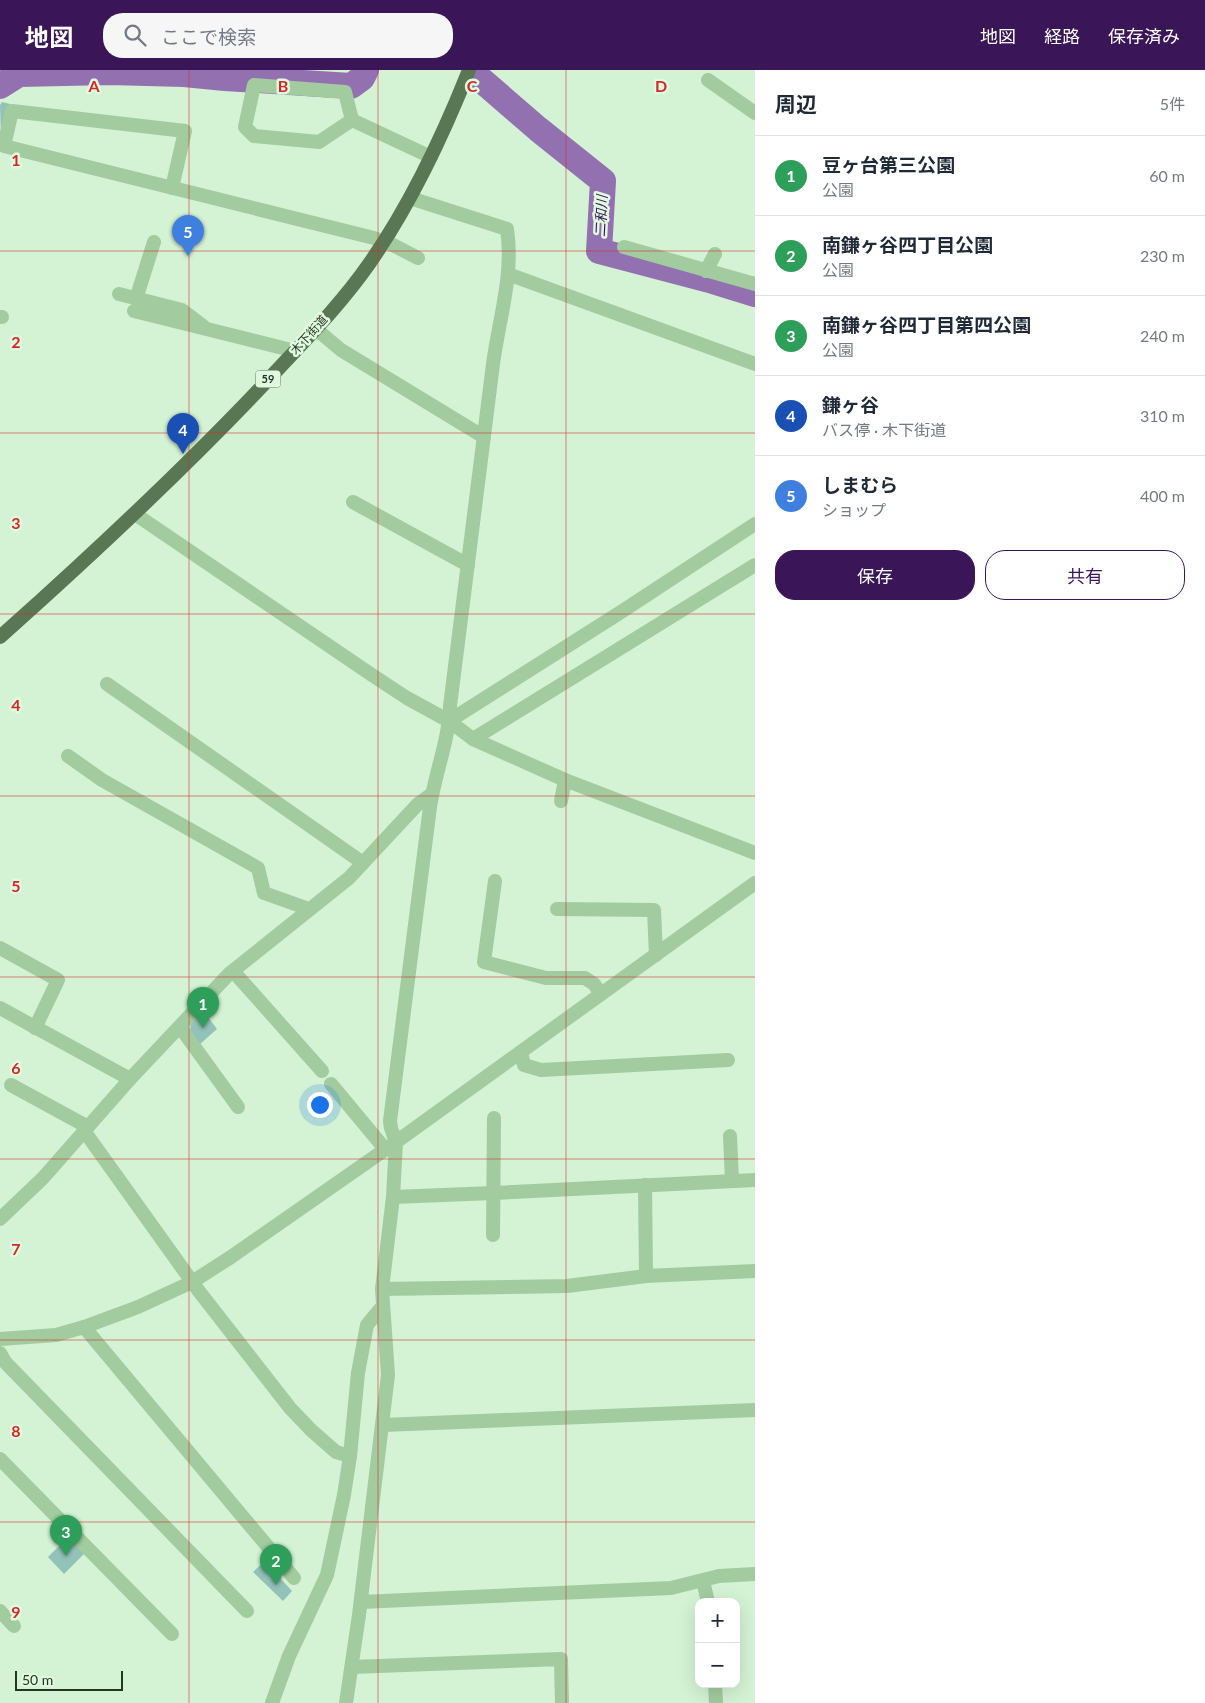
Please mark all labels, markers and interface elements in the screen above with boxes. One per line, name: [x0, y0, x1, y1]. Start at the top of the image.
search box: [103, 13, 453, 58]
icon: search: [121, 21, 149, 49]
text: 地図: [25, 22, 73, 51]
text: ここで検索: [161, 25, 256, 48]
text: 地図: [980, 25, 1016, 47]
text: 経路: [1044, 25, 1080, 47]
text: 保存済み: [1108, 25, 1180, 47]
text: A: [87, 76, 100, 95]
text: B: [278, 76, 288, 95]
text: C: [467, 76, 478, 95]
text: D: [655, 76, 667, 95]
text: 周辺: [775, 91, 817, 116]
text: 5件: [1160, 94, 1185, 113]
text: 1: [11, 150, 21, 169]
text: 豆ヶ台第三公園: [822, 153, 955, 176]
text: 1: [786, 166, 796, 185]
text: 60 m: [1149, 166, 1185, 185]
text: 公園: [822, 180, 854, 199]
water label: 二和川: [591, 193, 610, 237]
pin: 5: [172, 215, 204, 256]
text: 南鎌ヶ谷四丁目公園: [822, 233, 993, 256]
text: 2: [786, 246, 796, 265]
text: 230 m: [1140, 246, 1185, 265]
text: 公園: [822, 260, 854, 279]
street label: 木下街道: [287, 312, 330, 358]
text: 南鎌ヶ谷四丁目第四公園: [822, 313, 1031, 336]
text: 3: [786, 326, 796, 345]
text: 240 m: [1140, 326, 1185, 345]
text: 2: [11, 332, 21, 351]
text: 公園: [822, 340, 854, 359]
road number: 59: [256, 370, 280, 388]
text: 鎌ヶ谷: [822, 393, 879, 416]
text: 4: [786, 406, 796, 425]
text: 310 m: [1140, 406, 1185, 425]
pin: 4: [167, 413, 199, 454]
text: バス停 · 木下街道: [822, 420, 946, 439]
text: しまむら: [822, 473, 898, 496]
text: 5: [786, 486, 796, 505]
text: 400 m: [1140, 486, 1185, 505]
text: ショップ: [822, 500, 886, 519]
text: 3: [11, 513, 21, 532]
button: 保存: [775, 550, 975, 600]
button: 共有: [985, 550, 1185, 600]
text: 4: [11, 695, 21, 714]
text: 5: [11, 876, 21, 895]
pin: 1: [187, 987, 219, 1028]
text: 6: [11, 1058, 21, 1077]
your location: [307, 1092, 333, 1118]
text: 7: [11, 1239, 21, 1258]
text: 8: [11, 1421, 21, 1440]
pin: 3: [50, 1515, 82, 1556]
pin: 2: [260, 1544, 292, 1585]
map controls: [695, 1598, 740, 1688]
button: +: [695, 1598, 740, 1643]
text: 9: [11, 1602, 21, 1621]
button: −: [695, 1643, 740, 1688]
scale bar: [15, 1668, 122, 1691]
text: 50 m: [22, 1671, 53, 1688]

